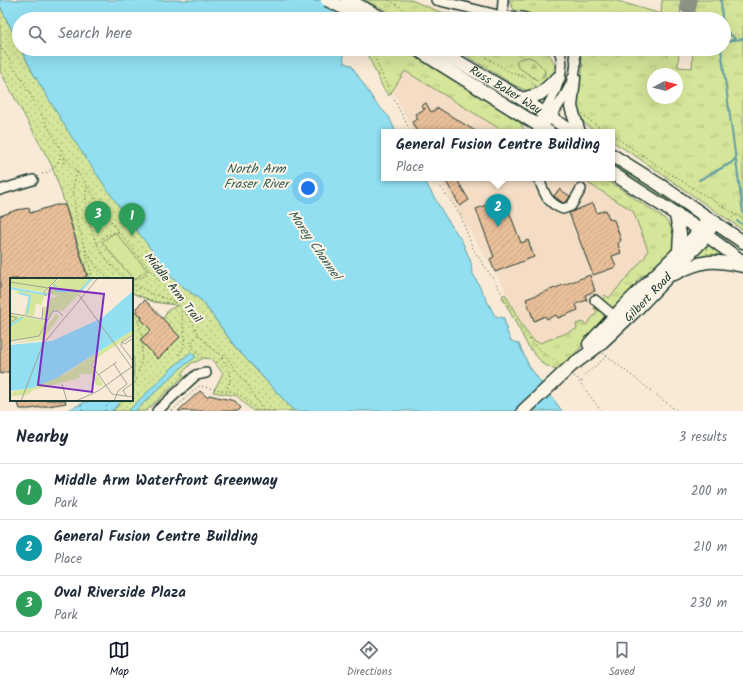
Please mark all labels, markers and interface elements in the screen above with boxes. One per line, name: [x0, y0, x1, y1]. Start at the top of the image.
search box: [12, 12, 731, 56]
text: Search here: [58, 22, 132, 46]
icon: search: [26, 23, 48, 45]
street label: Russ Baker Way: [466, 61, 546, 119]
north arrow: [647, 68, 683, 104]
popup: [381, 129, 615, 181]
text: General Fusion Centre Building: [396, 133, 600, 157]
text: Place: [396, 157, 424, 178]
water label: North Arm Fraser River: [224, 159, 291, 195]
your location: [298, 178, 318, 198]
pin: 2: [485, 194, 511, 227]
pin: 3: [85, 201, 111, 234]
pin: 1: [119, 203, 145, 236]
water label: Morey Channel: [282, 206, 348, 287]
street label: Middle Arm Trail: [139, 249, 207, 327]
street label: Gilbert Road: [619, 268, 677, 327]
inset map: [10, 278, 133, 401]
text: Nearby: [16, 424, 68, 451]
text: 3 results: [679, 427, 727, 448]
text: Middle Arm Waterfront Greenway: [54, 469, 277, 493]
text: 1: [27, 481, 31, 502]
text: 200 m: [691, 481, 727, 502]
text: Park: [54, 493, 78, 514]
text: General Fusion Centre Building: [54, 525, 258, 549]
text: 2: [25, 537, 33, 558]
text: 210 m: [693, 537, 727, 558]
text: Place: [54, 549, 82, 570]
text: Oval Riverside Plaza: [54, 581, 186, 605]
text: 3: [25, 593, 33, 614]
text: 230 m: [690, 593, 727, 614]
text: Park: [54, 605, 78, 626]
tab: Map: [108, 639, 130, 681]
tab: Directions: [347, 639, 392, 681]
tab: Saved: [609, 639, 635, 681]

